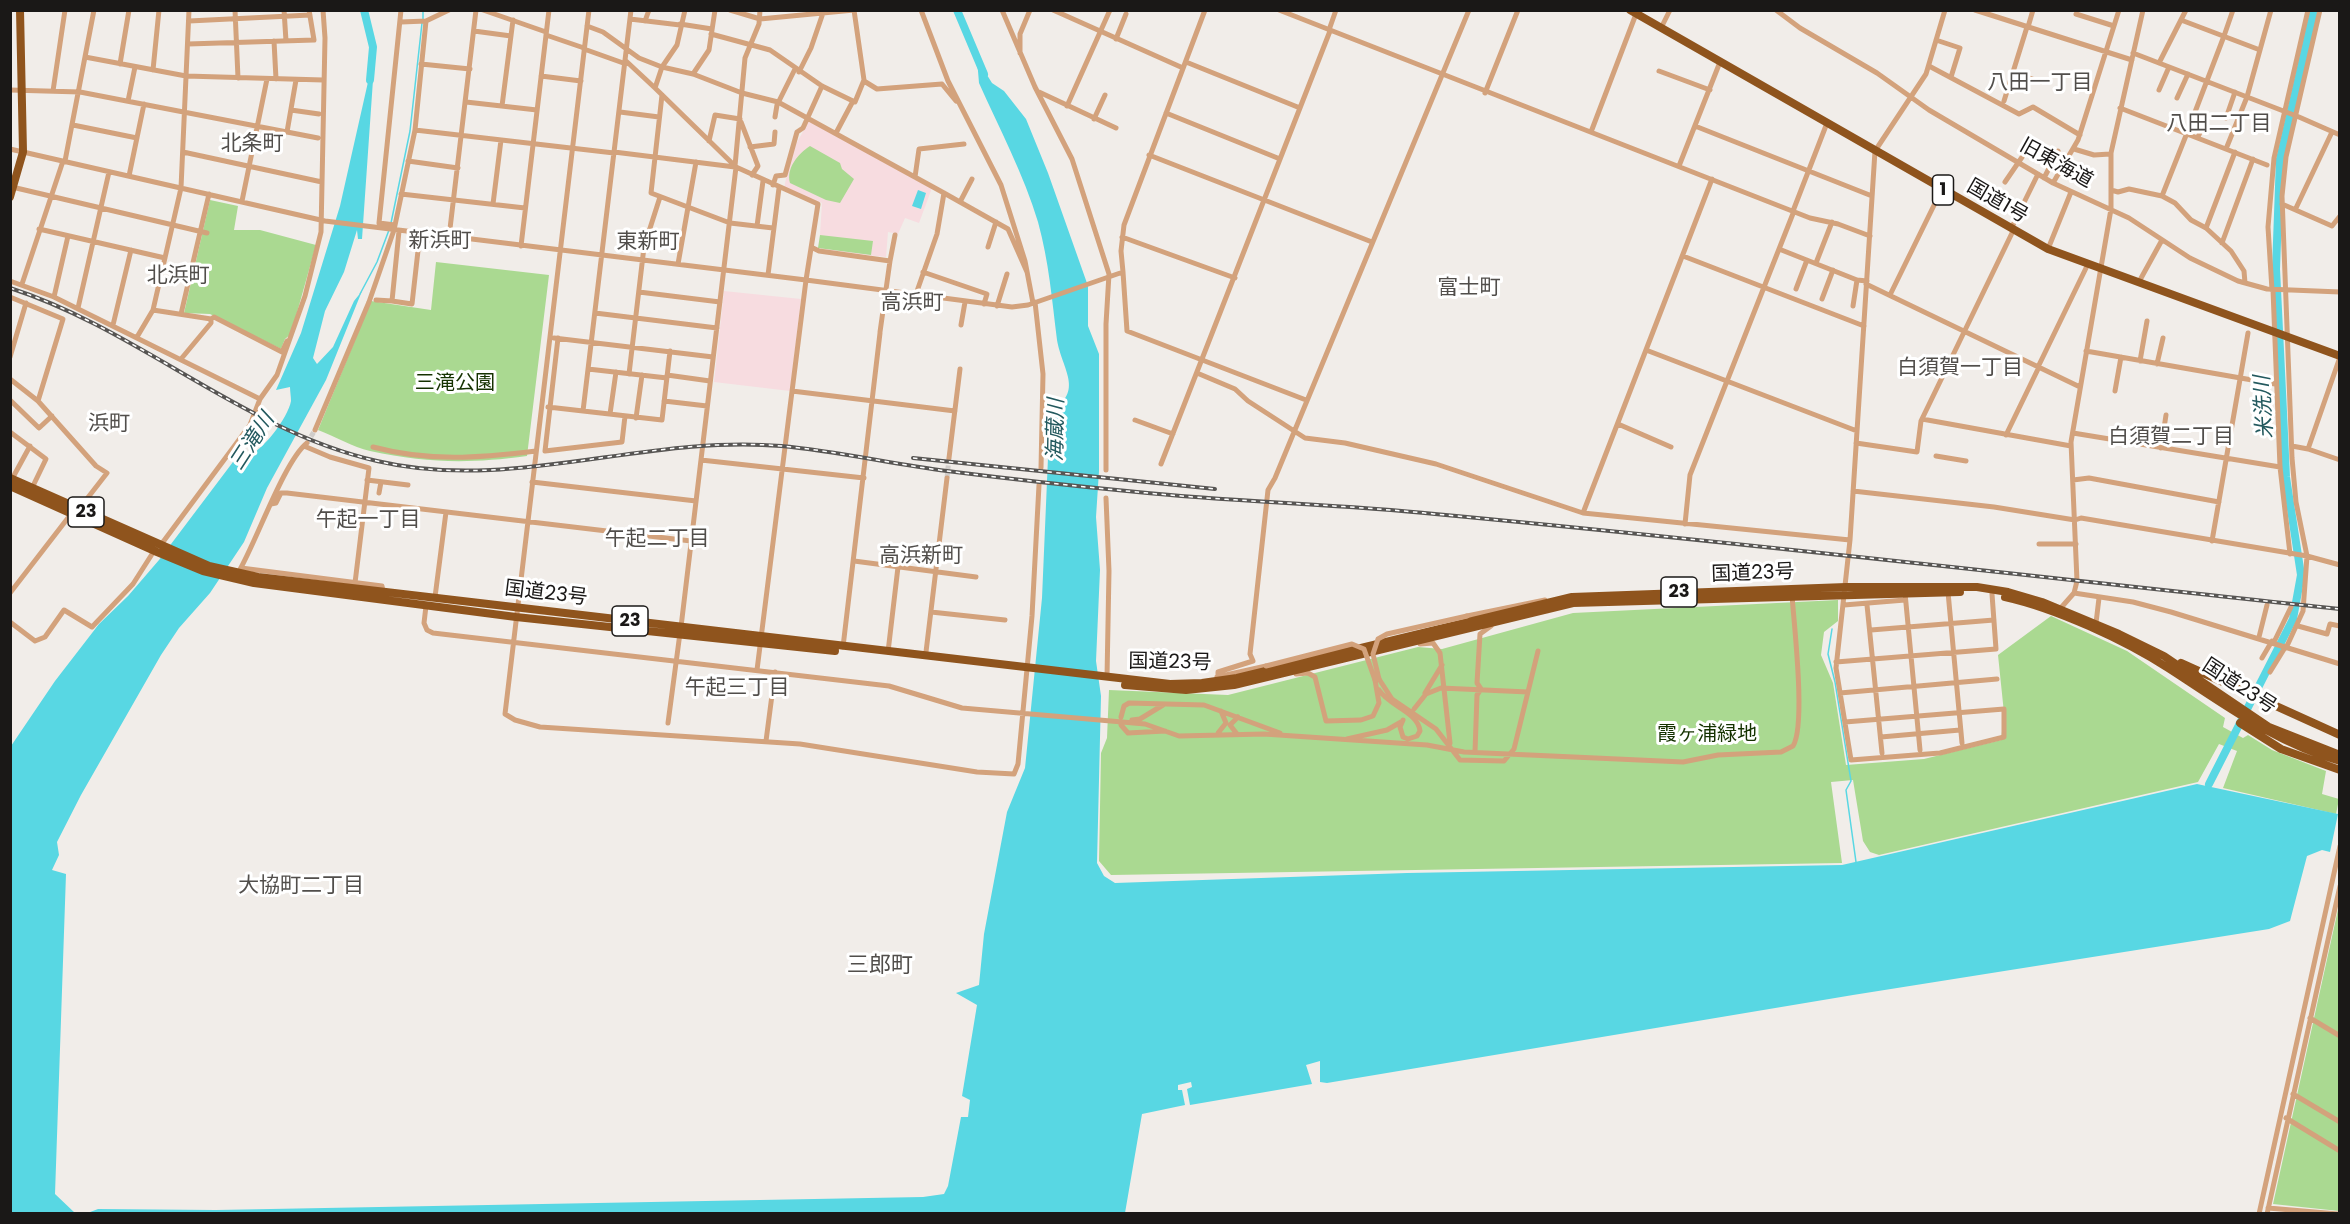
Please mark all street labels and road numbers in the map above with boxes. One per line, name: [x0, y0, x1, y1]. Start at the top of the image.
street label: 旧東海道: [2015, 134, 2097, 194]
road number: 1: [1932, 175, 1954, 205]
street label: 国道1号: [1962, 175, 2032, 229]
road number: 23: [68, 497, 104, 527]
street label: 国道23号: [1711, 561, 1795, 587]
street label: 国道23号: [503, 577, 589, 611]
road number: 23: [1661, 577, 1697, 607]
road number: 23: [612, 606, 648, 636]
street label: 国道23号: [1128, 650, 1212, 676]
street label: 国道23号: [2198, 654, 2280, 720]

